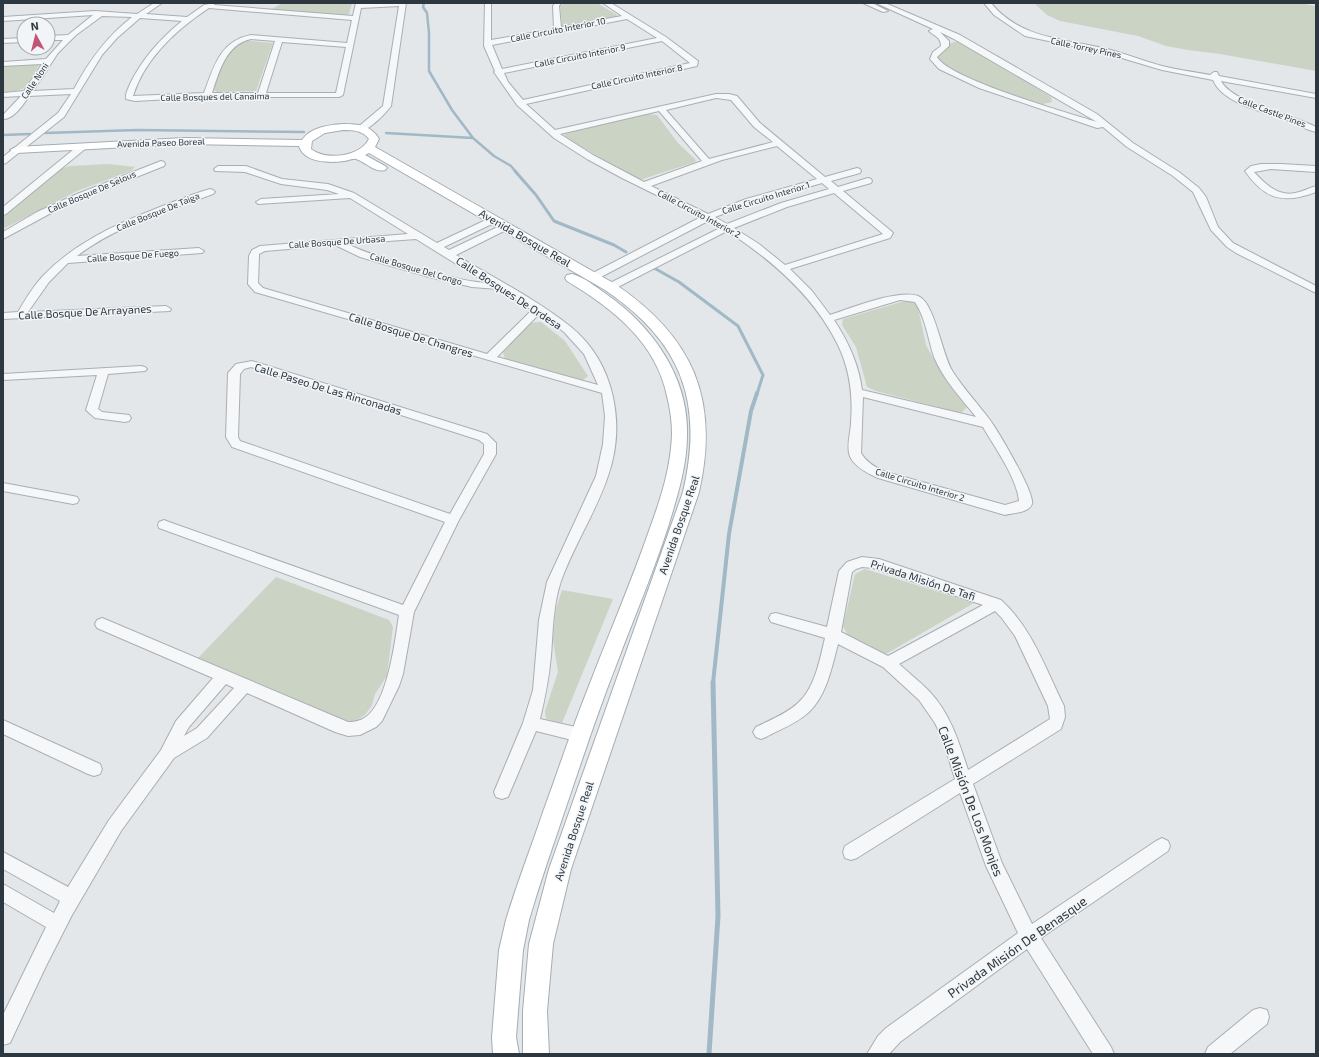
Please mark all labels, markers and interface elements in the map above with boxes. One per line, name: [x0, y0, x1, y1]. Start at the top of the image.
street label: Calle Circuito Interior 10: [509, 15, 606, 44]
north arrow: [16, 16, 56, 56]
text: N: [30, 19, 40, 33]
street label: Calle Torrey Pines: [1050, 35, 1123, 60]
street label: Calle Circuito Interior 9: [533, 41, 627, 70]
street label: Calle Noni: [19, 61, 51, 101]
street label: Calle Circuito Interior 8: [590, 61, 684, 92]
street label: Calle Bosques del Canaima: [160, 90, 270, 103]
street label: Calle Castle Pines: [1237, 93, 1308, 130]
street label: Avenida Paseo Boreal: [117, 135, 205, 150]
street label: Calle Bosque De Selous: [46, 168, 138, 215]
street label: Calle Circuito Interior 1: [721, 179, 811, 216]
street label: Calle Circuito Interior 2: [656, 187, 743, 240]
street label: Calle Bosque De Taiga: [115, 190, 201, 233]
street label: Avenida Bosque Real: [477, 206, 574, 269]
street label: Calle Bosque De Urbasa: [288, 233, 386, 250]
street label: Calle Bosque De Fuego: [87, 247, 179, 264]
street label: Calle Bosque Del Congo: [369, 250, 464, 287]
street label: Calle Bosques De Ordesa: [454, 253, 565, 332]
street label: Calle Bosque De Arrayanes: [18, 301, 152, 321]
street label: Calle Bosque De Changres: [347, 309, 475, 360]
street label: Calle Paseo De Las Rinconadas: [253, 360, 404, 417]
street label: Calle Circuito Interior 2: [874, 466, 966, 503]
street label: Avenida Bosque Real: [655, 473, 702, 576]
street label: Privada Misión De Tafi: [869, 556, 977, 603]
street label: Calle Misión De Los Monjes: [935, 724, 1007, 878]
street label: Avenida Bosque Real: [551, 779, 596, 882]
street label: Privada Misión De Benasque: [944, 893, 1090, 1001]

